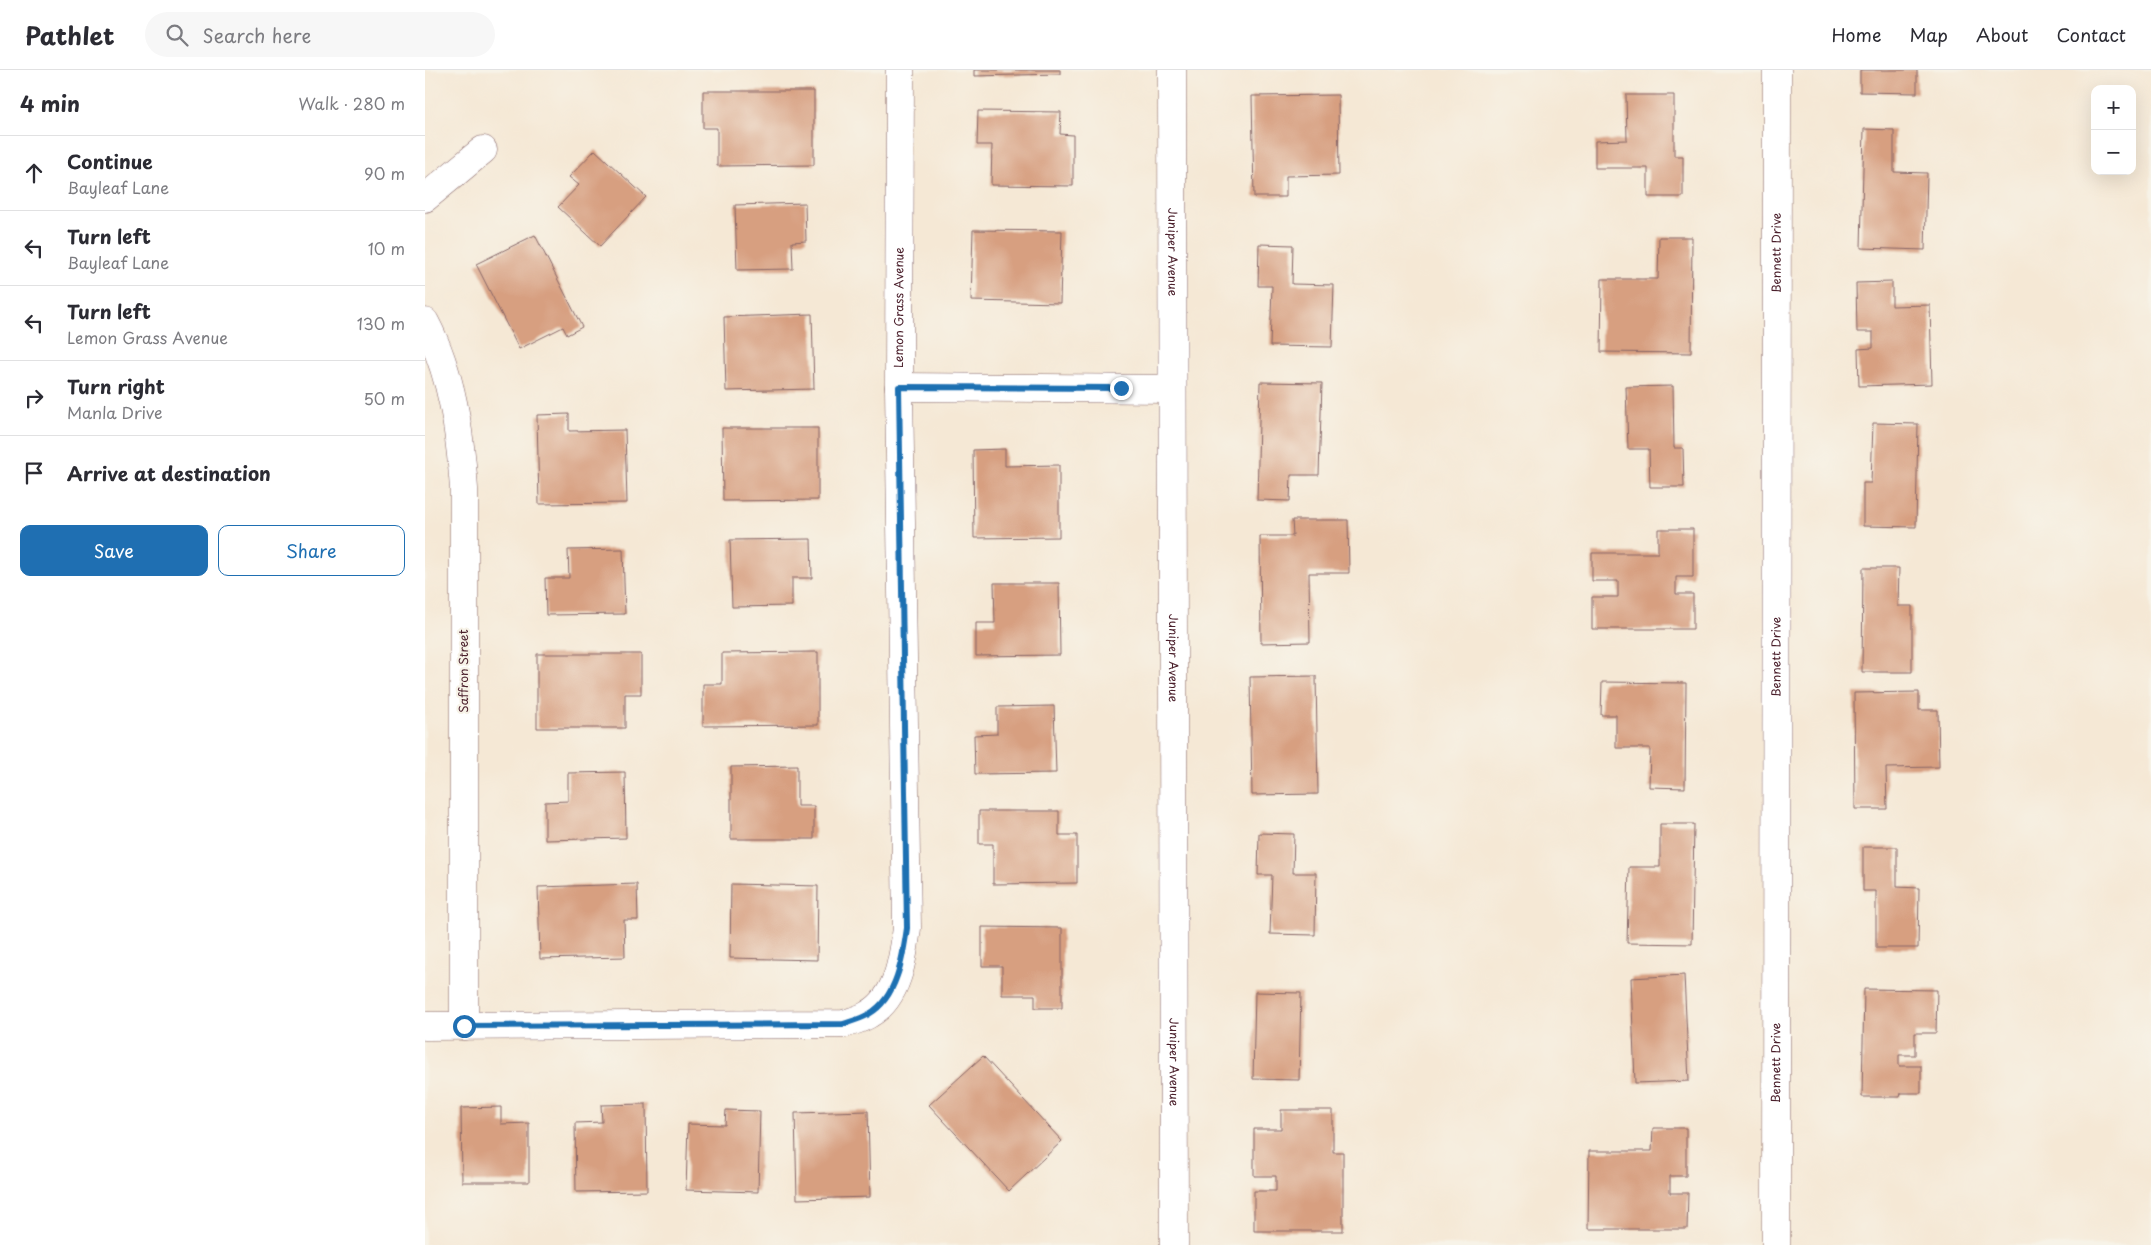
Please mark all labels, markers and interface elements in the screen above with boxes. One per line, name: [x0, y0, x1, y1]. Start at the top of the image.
search box: [145, 12, 495, 57]
text: Pathlet: [25, 17, 115, 53]
icon: search: [163, 21, 191, 49]
text: Search here: [203, 21, 311, 49]
text: Home: [1831, 21, 1881, 48]
text: Map: [1909, 21, 1948, 48]
text: About: [1976, 21, 2028, 48]
text: Contact: [2056, 21, 2126, 48]
map controls: [2091, 85, 2136, 175]
button: +: [2091, 85, 2136, 130]
text: 4 min: [20, 87, 80, 119]
text: Walk · 280 m: [298, 91, 405, 115]
button: −: [2091, 130, 2136, 175]
text: Continue: [67, 147, 153, 175]
icon: ahead: [20, 159, 48, 187]
text: 90 m: [364, 161, 405, 185]
text: Bayleaf Lane: [67, 175, 169, 199]
street label: Juniper Avenue: [1164, 208, 1182, 297]
street label: Bennett Drive: [1767, 212, 1785, 293]
text: Turn left: [67, 222, 151, 250]
icon: left: [20, 234, 48, 262]
text: 10 m: [368, 236, 405, 260]
street label: Lemon Grass Avenue: [889, 247, 907, 368]
text: Bayleaf Lane: [67, 250, 169, 274]
text: Turn left: [67, 297, 151, 325]
icon: left: [20, 309, 48, 337]
text: 130 m: [357, 311, 405, 335]
text: Lemon Grass Avenue: [67, 325, 228, 349]
text: Turn right: [67, 372, 165, 400]
route end: [1110, 377, 1133, 400]
icon: right: [20, 384, 48, 412]
text: 50 m: [364, 386, 405, 410]
text: Manla Drive: [67, 400, 163, 424]
icon: arrive: [20, 459, 48, 487]
text: Arrive at destination: [67, 459, 271, 487]
button: Save: [20, 525, 208, 576]
button: Share: [218, 525, 405, 576]
street label: Juniper Avenue: [1165, 614, 1183, 703]
street label: Bennett Drive: [1766, 616, 1785, 697]
street label: Saffron Street: [454, 629, 472, 713]
route start: [453, 1015, 476, 1038]
street label: Juniper Avenue: [1166, 1018, 1184, 1107]
street label: Bennett Drive: [1766, 1022, 1784, 1103]

